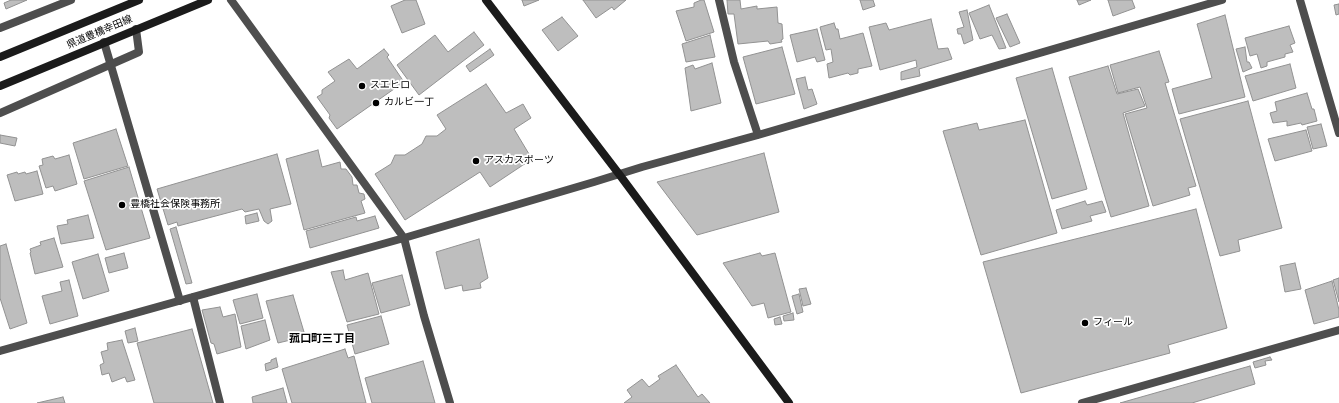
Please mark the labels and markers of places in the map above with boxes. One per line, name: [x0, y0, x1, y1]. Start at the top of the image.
place label: スエヒロ: [370, 80, 410, 92]
marker: スエヒロ: [357, 81, 367, 91]
place label: カルビ一丁: [384, 97, 434, 109]
marker: カルビ一丁: [371, 98, 381, 108]
place label: アスカスポーツ: [484, 155, 554, 167]
marker: アスカスポーツ: [471, 156, 481, 166]
place label: 豊橋社会保険事務所: [130, 199, 220, 211]
marker: 豊橋社会保険事務所: [117, 200, 127, 210]
place label: フィール: [1093, 317, 1133, 329]
marker: フィール: [1080, 318, 1090, 328]

